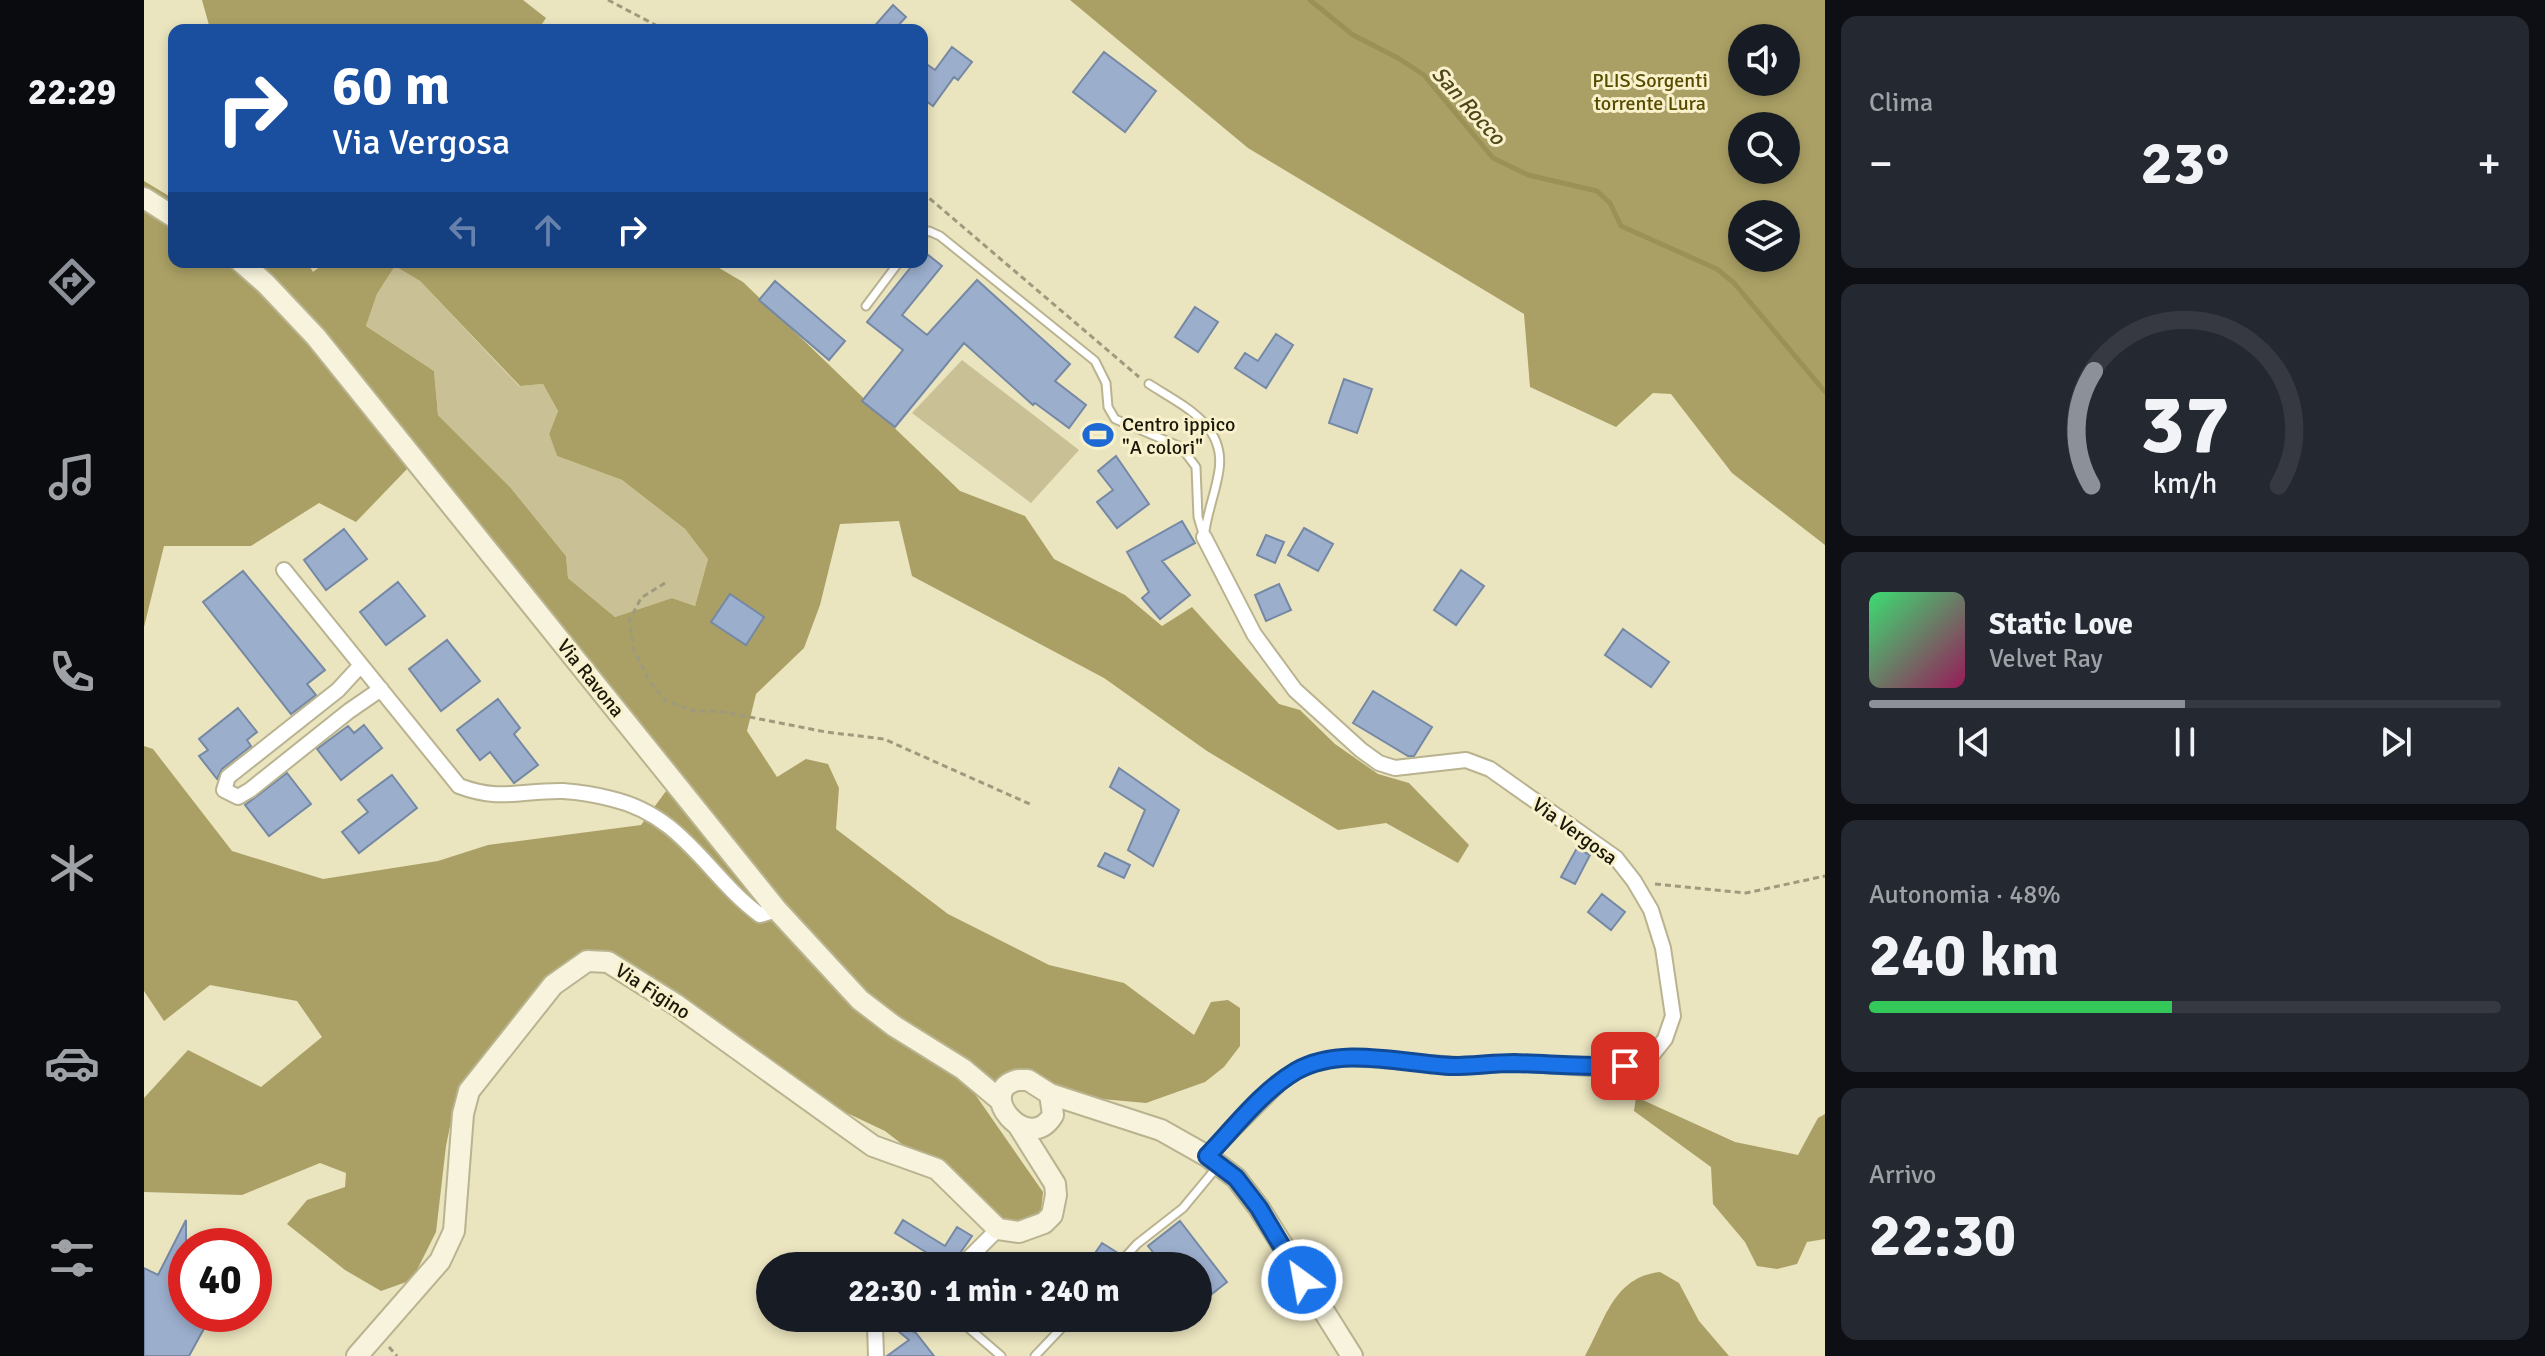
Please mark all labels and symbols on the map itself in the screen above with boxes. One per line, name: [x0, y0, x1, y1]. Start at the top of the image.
water label: San Rocco: [1426, 60, 1512, 151]
park label: PLIS Sorgenti torrente Lura: [1592, 68, 1708, 116]
place label: Centro ippico "A colori": [1122, 412, 1235, 460]
sports icon: Centro ippico "A colori": [1081, 418, 1115, 452]
street label: Via Ravona: [551, 634, 630, 722]
street label: Via Vergosa: [1527, 792, 1622, 871]
street label: Via Figino: [610, 958, 695, 1025]
pin: [1591, 1032, 1659, 1100]
speed limit sign: 40: [168, 1228, 272, 1332]
position arrow: [1260, 1238, 1344, 1322]

